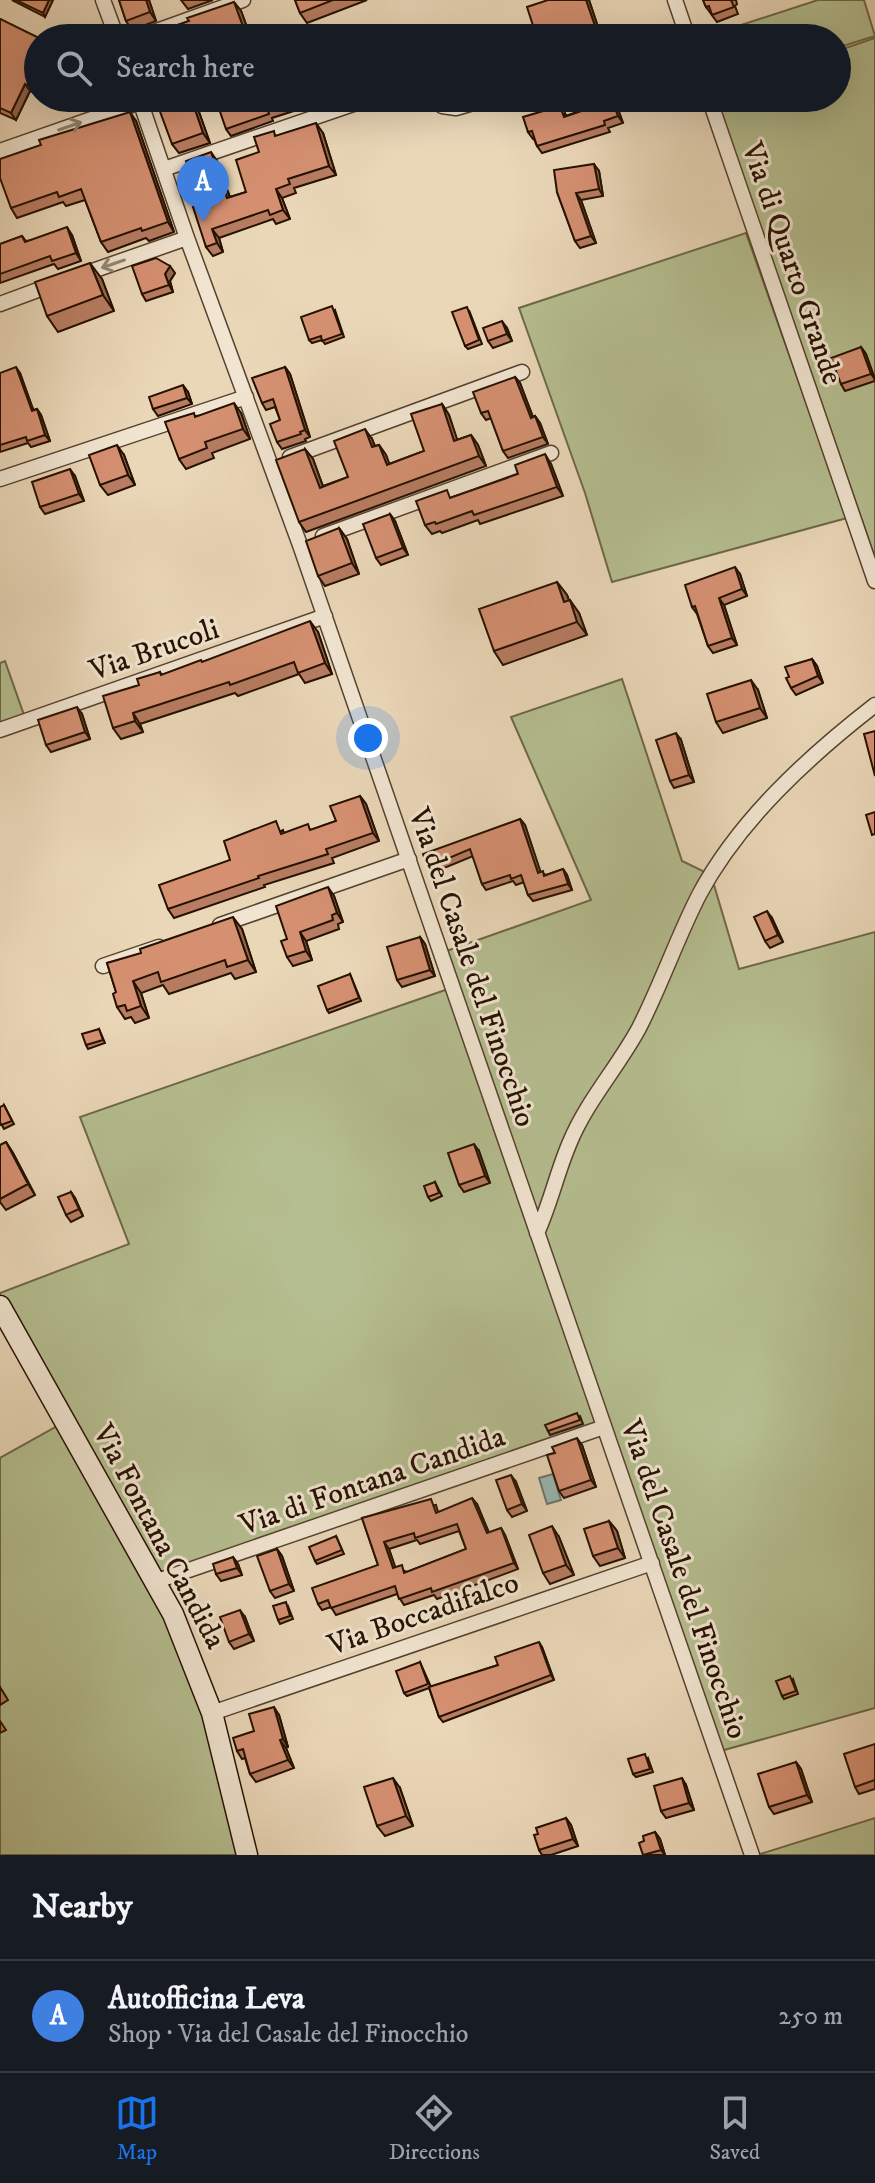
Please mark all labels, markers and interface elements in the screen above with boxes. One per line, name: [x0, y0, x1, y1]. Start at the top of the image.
search box: [24, 24, 851, 112]
icon: search: [52, 46, 96, 90]
text: Search here: [116, 50, 255, 87]
one-way arrow: [57, 118, 82, 133]
street label: Via di Quarto Grande: [732, 136, 850, 390]
pin: A: [177, 156, 229, 222]
one-way arrow: [101, 257, 126, 272]
street label: Via Brucoli: [84, 611, 224, 690]
your location: [348, 718, 388, 758]
street label: Via del Casale del Finocchio: [399, 802, 544, 1132]
street label: Via del Casale del Finocchio: [611, 1414, 756, 1744]
street label: Via Fontana Candida: [83, 1417, 234, 1656]
street label: Via di Fontana Candida: [234, 1419, 510, 1545]
street label: Via Boccadifalco: [322, 1564, 524, 1665]
text: Nearby: [32, 1886, 133, 1928]
text: Autofficina Leva: [108, 1981, 305, 2018]
text: A: [50, 2000, 66, 2033]
text: 250 m: [778, 2000, 843, 2033]
text: Shop · Via del Casale del Finocchio: [108, 2018, 468, 2051]
tab: Map: [115, 2091, 159, 2166]
tab: Directions: [389, 2091, 480, 2166]
tab: Saved: [710, 2091, 760, 2166]

